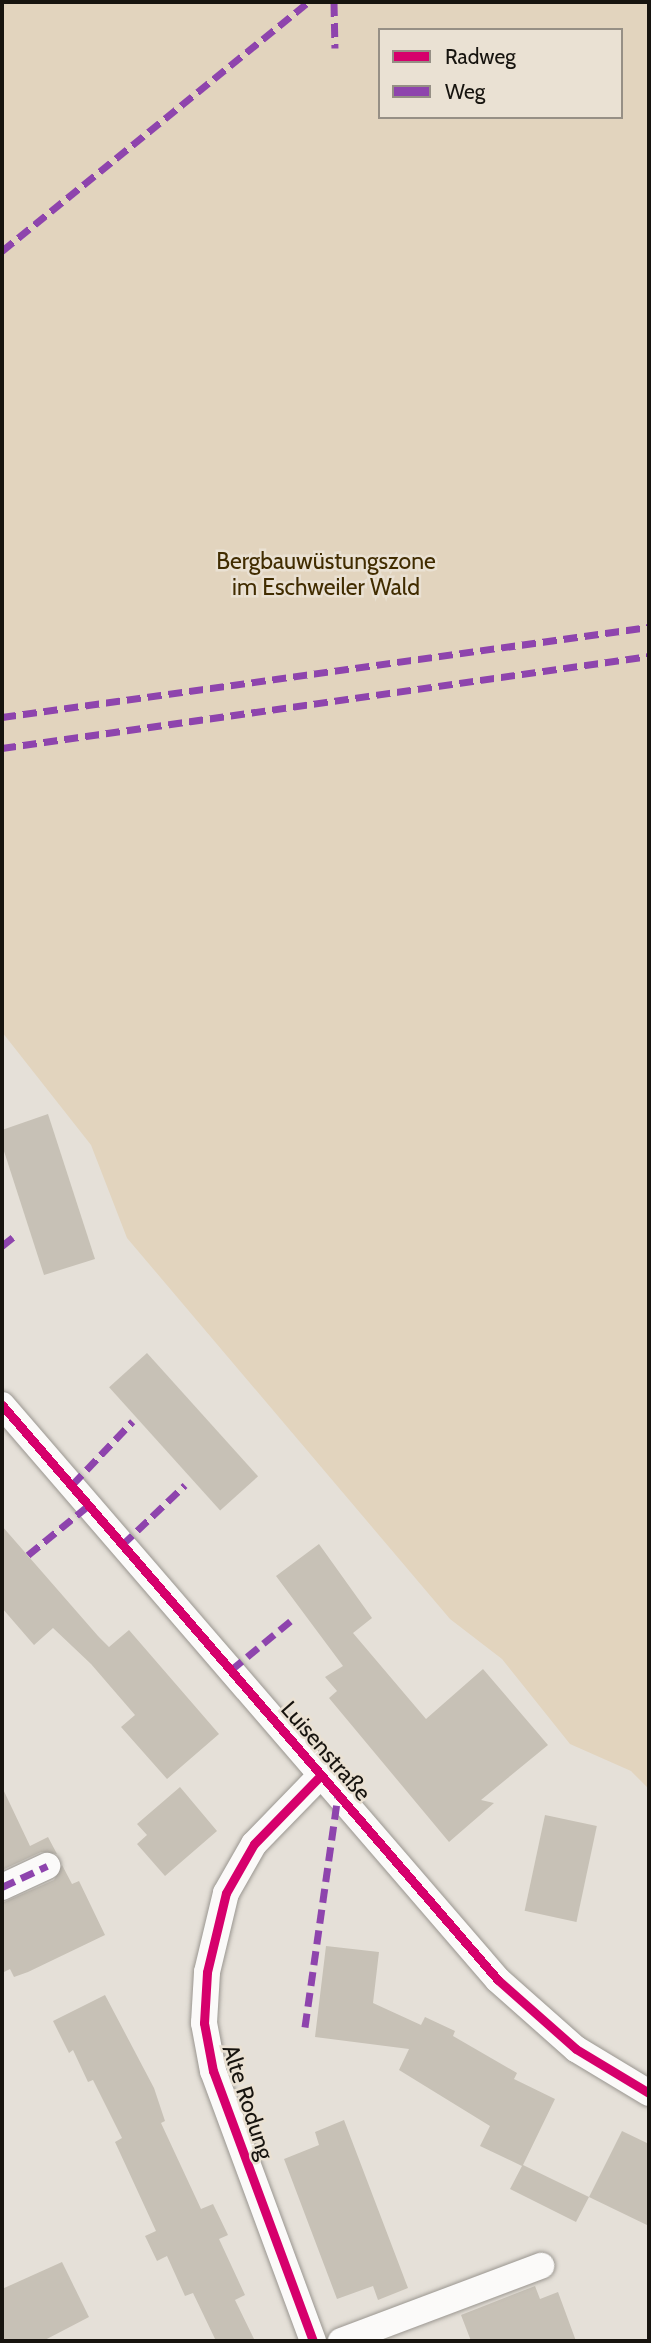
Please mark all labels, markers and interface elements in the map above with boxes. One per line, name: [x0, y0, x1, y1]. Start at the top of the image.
legend: [378, 28, 623, 119]
text: Radweg: [445, 44, 516, 69]
text: Weg: [445, 79, 485, 104]
park label: Bergbauwüstungszone im Eschweiler Wald: [216, 547, 436, 601]
street label: Luisenstraße: [275, 1696, 377, 1806]
street label: Alte Rodung: [216, 2041, 280, 2163]

